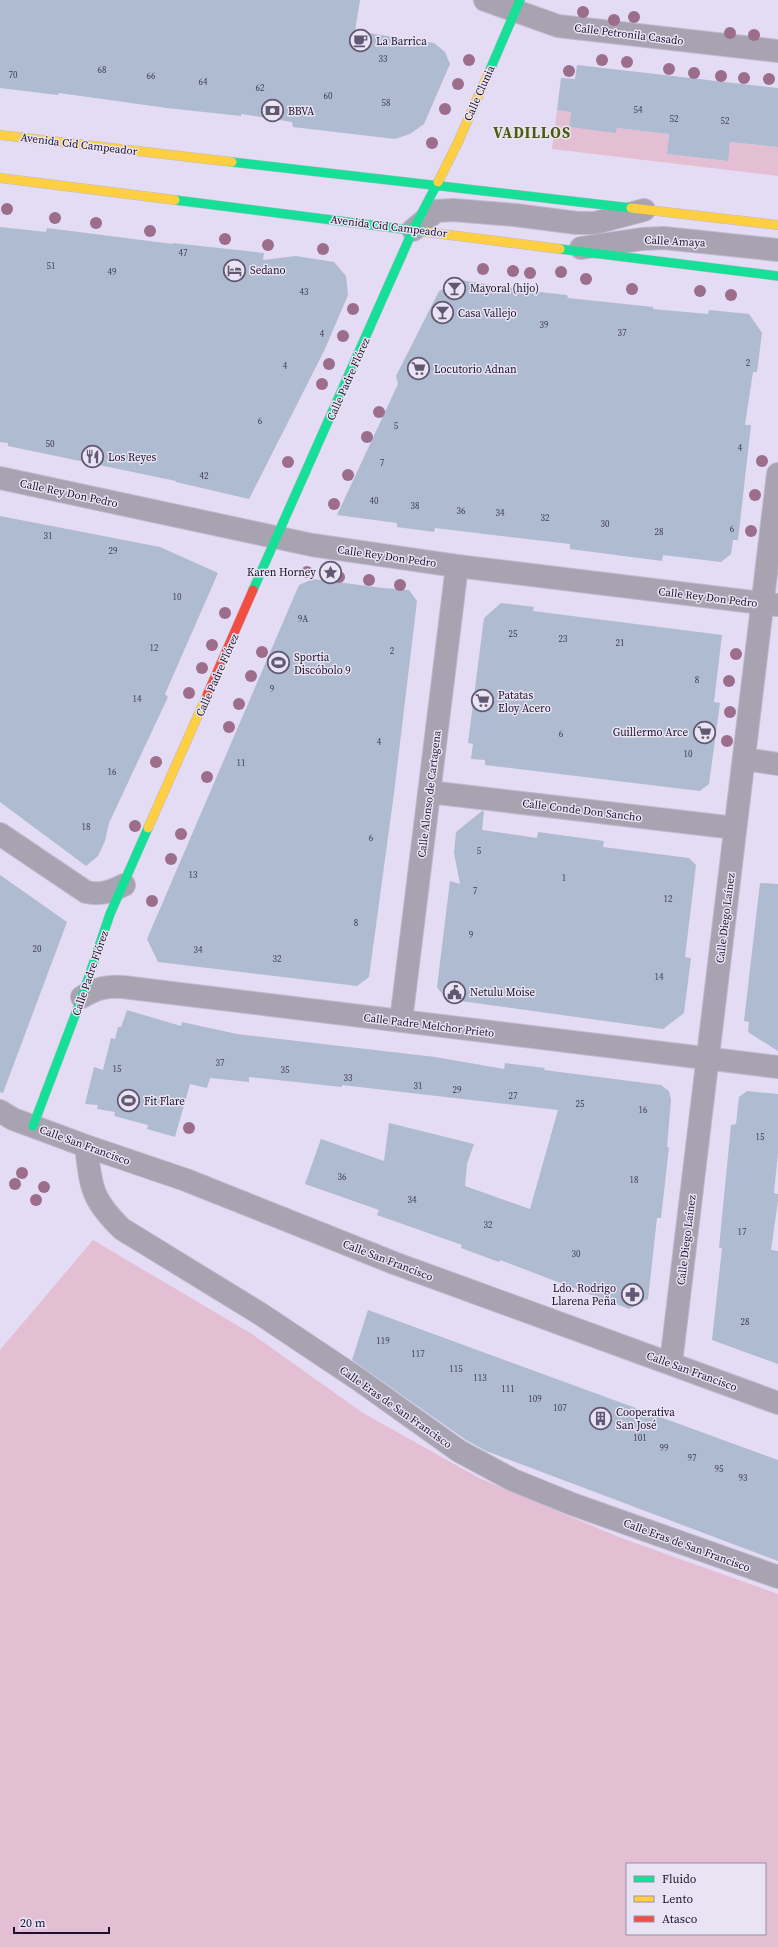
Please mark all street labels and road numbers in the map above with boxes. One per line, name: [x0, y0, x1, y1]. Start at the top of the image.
street label: Calle Petronila Casado: [574, 20, 684, 49]
street label: Calle Clunia: [461, 63, 499, 123]
street label: Avenida Cid Campeador: [20, 130, 139, 159]
street label: Avenida Cid Campeador: [330, 212, 449, 241]
street label: Calle Amaya: [644, 232, 706, 251]
street label: Calle Padre Flórez: [323, 335, 373, 423]
street label: Calle Rey Don Pedro: [19, 476, 119, 511]
street label: Calle Rey Don Pedro: [336, 542, 437, 571]
street label: Calle Rey Don Pedro: [658, 584, 758, 611]
street label: Calle Padre Flórez: [192, 631, 242, 719]
street label: Calle Alonso de Cartagena: [414, 729, 445, 859]
street label: Calle Conde Don Sancho: [521, 796, 642, 825]
street label: Calle Diego Laínez: [713, 872, 738, 964]
street label: Calle Padre Flórez: [69, 929, 112, 1018]
street label: Calle Padre Melchor Prieto: [363, 1010, 495, 1041]
street label: Calle San Francisco: [37, 1122, 132, 1169]
street label: Calle Diego Laínez: [674, 1194, 699, 1286]
street label: Calle San Francisco: [341, 1236, 435, 1285]
street label: Calle San Francisco: [644, 1348, 739, 1395]
street label: Calle Eras de San Francisco: [337, 1363, 455, 1452]
street label: Calle Eras de San Francisco: [621, 1516, 752, 1575]

